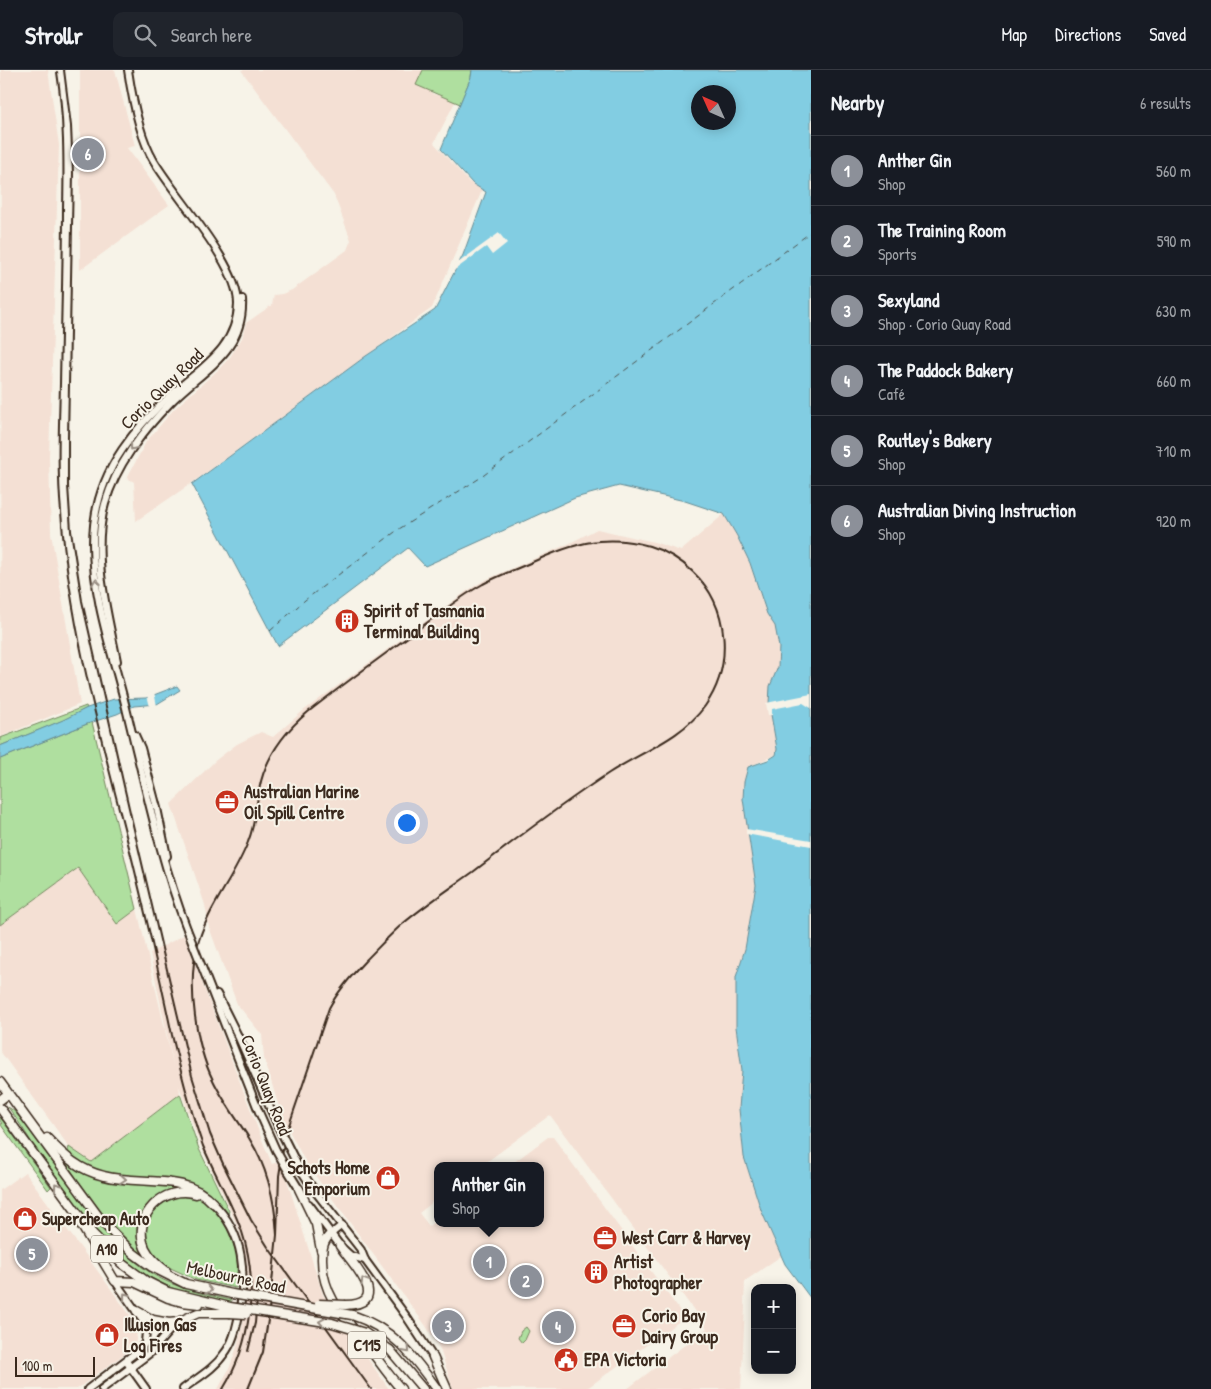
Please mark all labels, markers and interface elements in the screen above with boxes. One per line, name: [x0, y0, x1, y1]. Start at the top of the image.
search box: [113, 12, 463, 57]
text: Strollr: [25, 19, 83, 51]
icon: search: [131, 21, 159, 49]
text: Search here: [171, 22, 252, 48]
text: Map: [1002, 22, 1027, 47]
text: Directions: [1055, 22, 1121, 47]
text: Saved: [1149, 22, 1186, 47]
north arrow: [691, 85, 736, 130]
text: Nearby: [831, 88, 884, 117]
text: 6 results: [1140, 92, 1191, 114]
pin: 6: [72, 135, 104, 173]
text: Anther Gin: [878, 147, 952, 173]
text: 1: [844, 160, 850, 182]
text: 560 m: [1156, 160, 1191, 182]
text: Shop: [878, 173, 905, 195]
text: The Training Room: [878, 217, 1006, 243]
text: 2: [843, 230, 851, 252]
text: 590 m: [1157, 230, 1191, 252]
text: Sports: [878, 243, 916, 265]
text: Sexyland: [878, 287, 939, 313]
text: 3: [843, 300, 851, 322]
text: 630 m: [1156, 300, 1191, 322]
text: Shop · Corio Quay Road: [878, 313, 1011, 335]
street label: Corio Quay Road: [115, 343, 209, 435]
text: The Paddock Bakery: [878, 357, 1013, 383]
text: 4: [844, 370, 850, 392]
text: 660 m: [1157, 370, 1191, 392]
text: Café: [878, 383, 905, 405]
text: Routley's Bakery: [878, 427, 992, 453]
text: 5: [844, 440, 850, 462]
text: 710 m: [1156, 440, 1191, 462]
one-way arrow: [130, 441, 139, 451]
text: Shop: [878, 453, 905, 475]
text: Australian Diving Instruction: [878, 497, 1076, 523]
text: 6: [844, 510, 850, 532]
text: 920 m: [1156, 510, 1191, 532]
text: Shop: [878, 523, 905, 545]
one-way arrow: [91, 578, 102, 586]
place label: Spirit of Tasmania Terminal Building: [363, 598, 485, 645]
building icon: Spirit of Tasmania Terminal Building: [334, 608, 360, 634]
place label: Australian Marine Oil Spill Centre: [244, 779, 360, 826]
office icon: Australian Marine Oil Spill Centre: [214, 789, 240, 815]
your location: [394, 810, 420, 836]
street label: Corio Quay Road: [235, 1031, 298, 1139]
place label: Schots Home Emporium: [288, 1155, 371, 1202]
popup: [434, 1162, 544, 1227]
shop icon: Schots Home Emporium: [375, 1165, 401, 1191]
text: Anther Gin: [452, 1171, 526, 1197]
one-way arrow: [119, 1173, 127, 1184]
one-way arrow: [54, 1182, 63, 1192]
text: Shop: [452, 1197, 480, 1219]
shop icon: Supercheap Auto: [12, 1206, 38, 1232]
place label: Supercheap Auto: [42, 1206, 150, 1232]
office icon: West Carr & Harvey: [592, 1225, 618, 1251]
place label: West Carr & Harvey: [622, 1225, 751, 1251]
pin: 5: [16, 1235, 48, 1273]
road number: A10: [91, 1236, 123, 1262]
pin: 1: [473, 1243, 505, 1281]
place label: Artist Photographer: [614, 1249, 702, 1296]
street label: Melbourne Road: [184, 1254, 288, 1299]
building icon: Artist Photographer: [583, 1259, 609, 1285]
pin: 2: [510, 1262, 542, 1300]
one-way arrow: [360, 1277, 370, 1286]
one-way arrow: [205, 1284, 214, 1295]
map controls: [751, 1284, 796, 1374]
button: +: [751, 1284, 796, 1329]
one-way arrow: [124, 1293, 132, 1302]
place label: Corio Bay Dairy Group: [642, 1303, 718, 1350]
pin: 3: [432, 1307, 464, 1345]
pin: 4: [542, 1308, 574, 1346]
place label: Illusion Gas Log Fires: [124, 1312, 196, 1359]
office icon: Corio Bay Dairy Group: [611, 1313, 637, 1339]
one-way arrow: [317, 1317, 326, 1327]
shop icon: Illusion Gas Log Fires: [94, 1322, 120, 1348]
button: −: [751, 1329, 796, 1374]
road number: C115: [348, 1332, 386, 1358]
one-way arrow: [401, 1345, 410, 1354]
public building icon: EPA Victoria: [553, 1347, 579, 1373]
place label: EPA Victoria: [584, 1347, 667, 1372]
scale bar: [15, 1354, 95, 1377]
text: 100 m: [22, 1356, 52, 1375]

